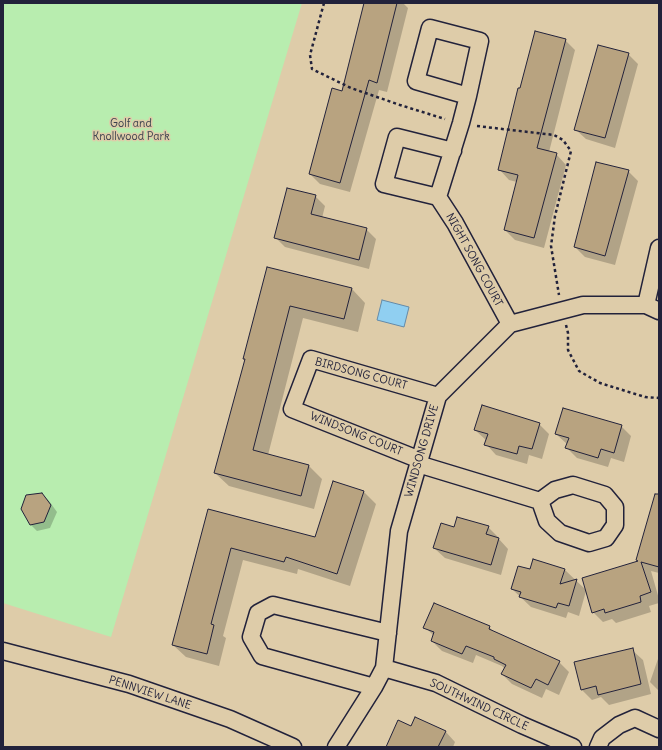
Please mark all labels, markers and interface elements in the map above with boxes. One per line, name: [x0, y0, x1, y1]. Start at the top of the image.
park label: Golf and Knollwood Park: [92, 117, 170, 143]
street label: NIGHT SONG COURT: [443, 211, 505, 309]
street label: BIRDSONG COURT: [313, 355, 409, 393]
street label: WINDSONG DRIVE: [402, 403, 442, 499]
street label: WINDSONG COURT: [308, 409, 404, 459]
street label: PENNVIEW LANE: [107, 673, 193, 713]
street label: SOUTHWIND CIRCLE: [428, 676, 530, 734]

